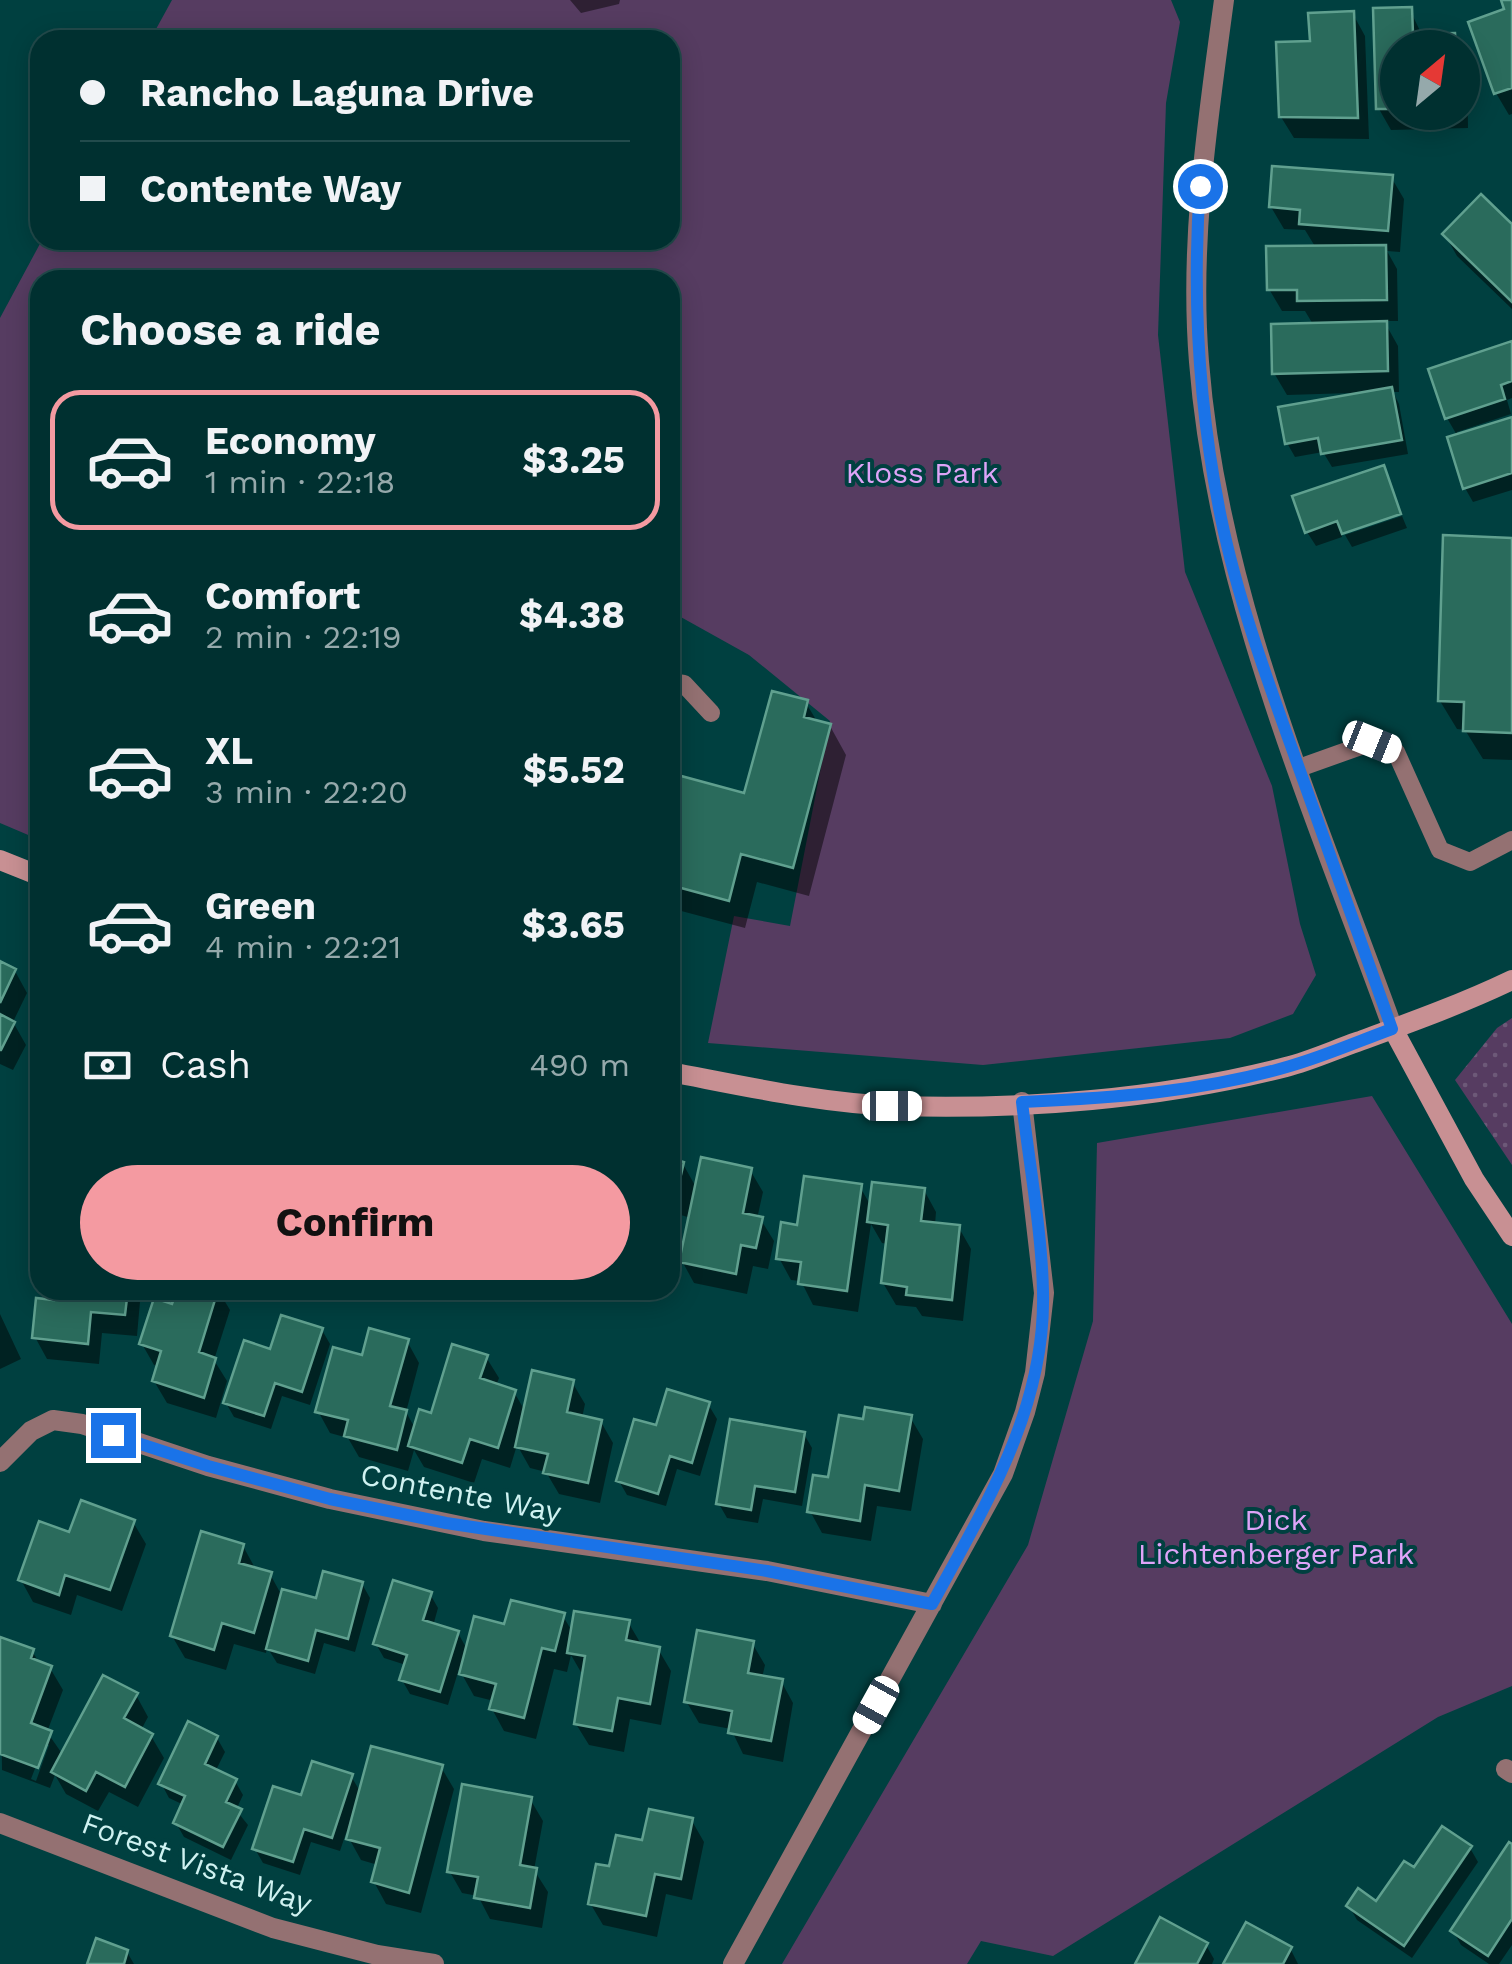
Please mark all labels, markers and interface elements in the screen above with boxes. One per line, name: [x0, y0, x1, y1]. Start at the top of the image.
north arrow: [1380, 30, 1480, 130]
map controls: [1380, 30, 1480, 130]
text: Rancho Laguna Drive: [140, 71, 534, 115]
route start: [1178, 164, 1223, 209]
text: Contente Way: [140, 167, 402, 211]
text: Choose a ride: [80, 303, 380, 356]
icon: car: [85, 415, 175, 505]
text: Economy: [205, 419, 376, 463]
text: $3.25: [522, 438, 625, 482]
park label: Kloss Park: [845, 455, 999, 490]
text: 1 min · 22:18: [205, 463, 395, 501]
icon: car: [85, 570, 175, 660]
text: Comfort: [205, 574, 360, 618]
text: $4.38: [519, 593, 625, 637]
text: 2 min · 22:19: [205, 618, 401, 656]
car: [1339, 717, 1405, 767]
icon: car: [85, 725, 175, 815]
text: XL: [205, 729, 253, 773]
text: $5.52: [523, 748, 625, 792]
text: 3 min · 22:20: [205, 773, 408, 811]
icon: car: [85, 880, 175, 970]
text: Green: [205, 884, 316, 928]
text: $3.65: [522, 903, 625, 947]
text: 4 min · 22:21: [205, 928, 401, 966]
icon: cash: [80, 1038, 135, 1093]
text: Cash: [160, 1043, 251, 1087]
text: 490 m: [529, 1046, 630, 1084]
car: [862, 1091, 922, 1121]
button: Confirm: [80, 1165, 630, 1280]
route end: [91, 1413, 136, 1458]
street label: Contente Way: [358, 1456, 565, 1530]
park label: Dick Lichtenberger Park: [1138, 1502, 1414, 1571]
car: [848, 1671, 904, 1739]
street label: Forest Vista Way: [77, 1805, 317, 1921]

